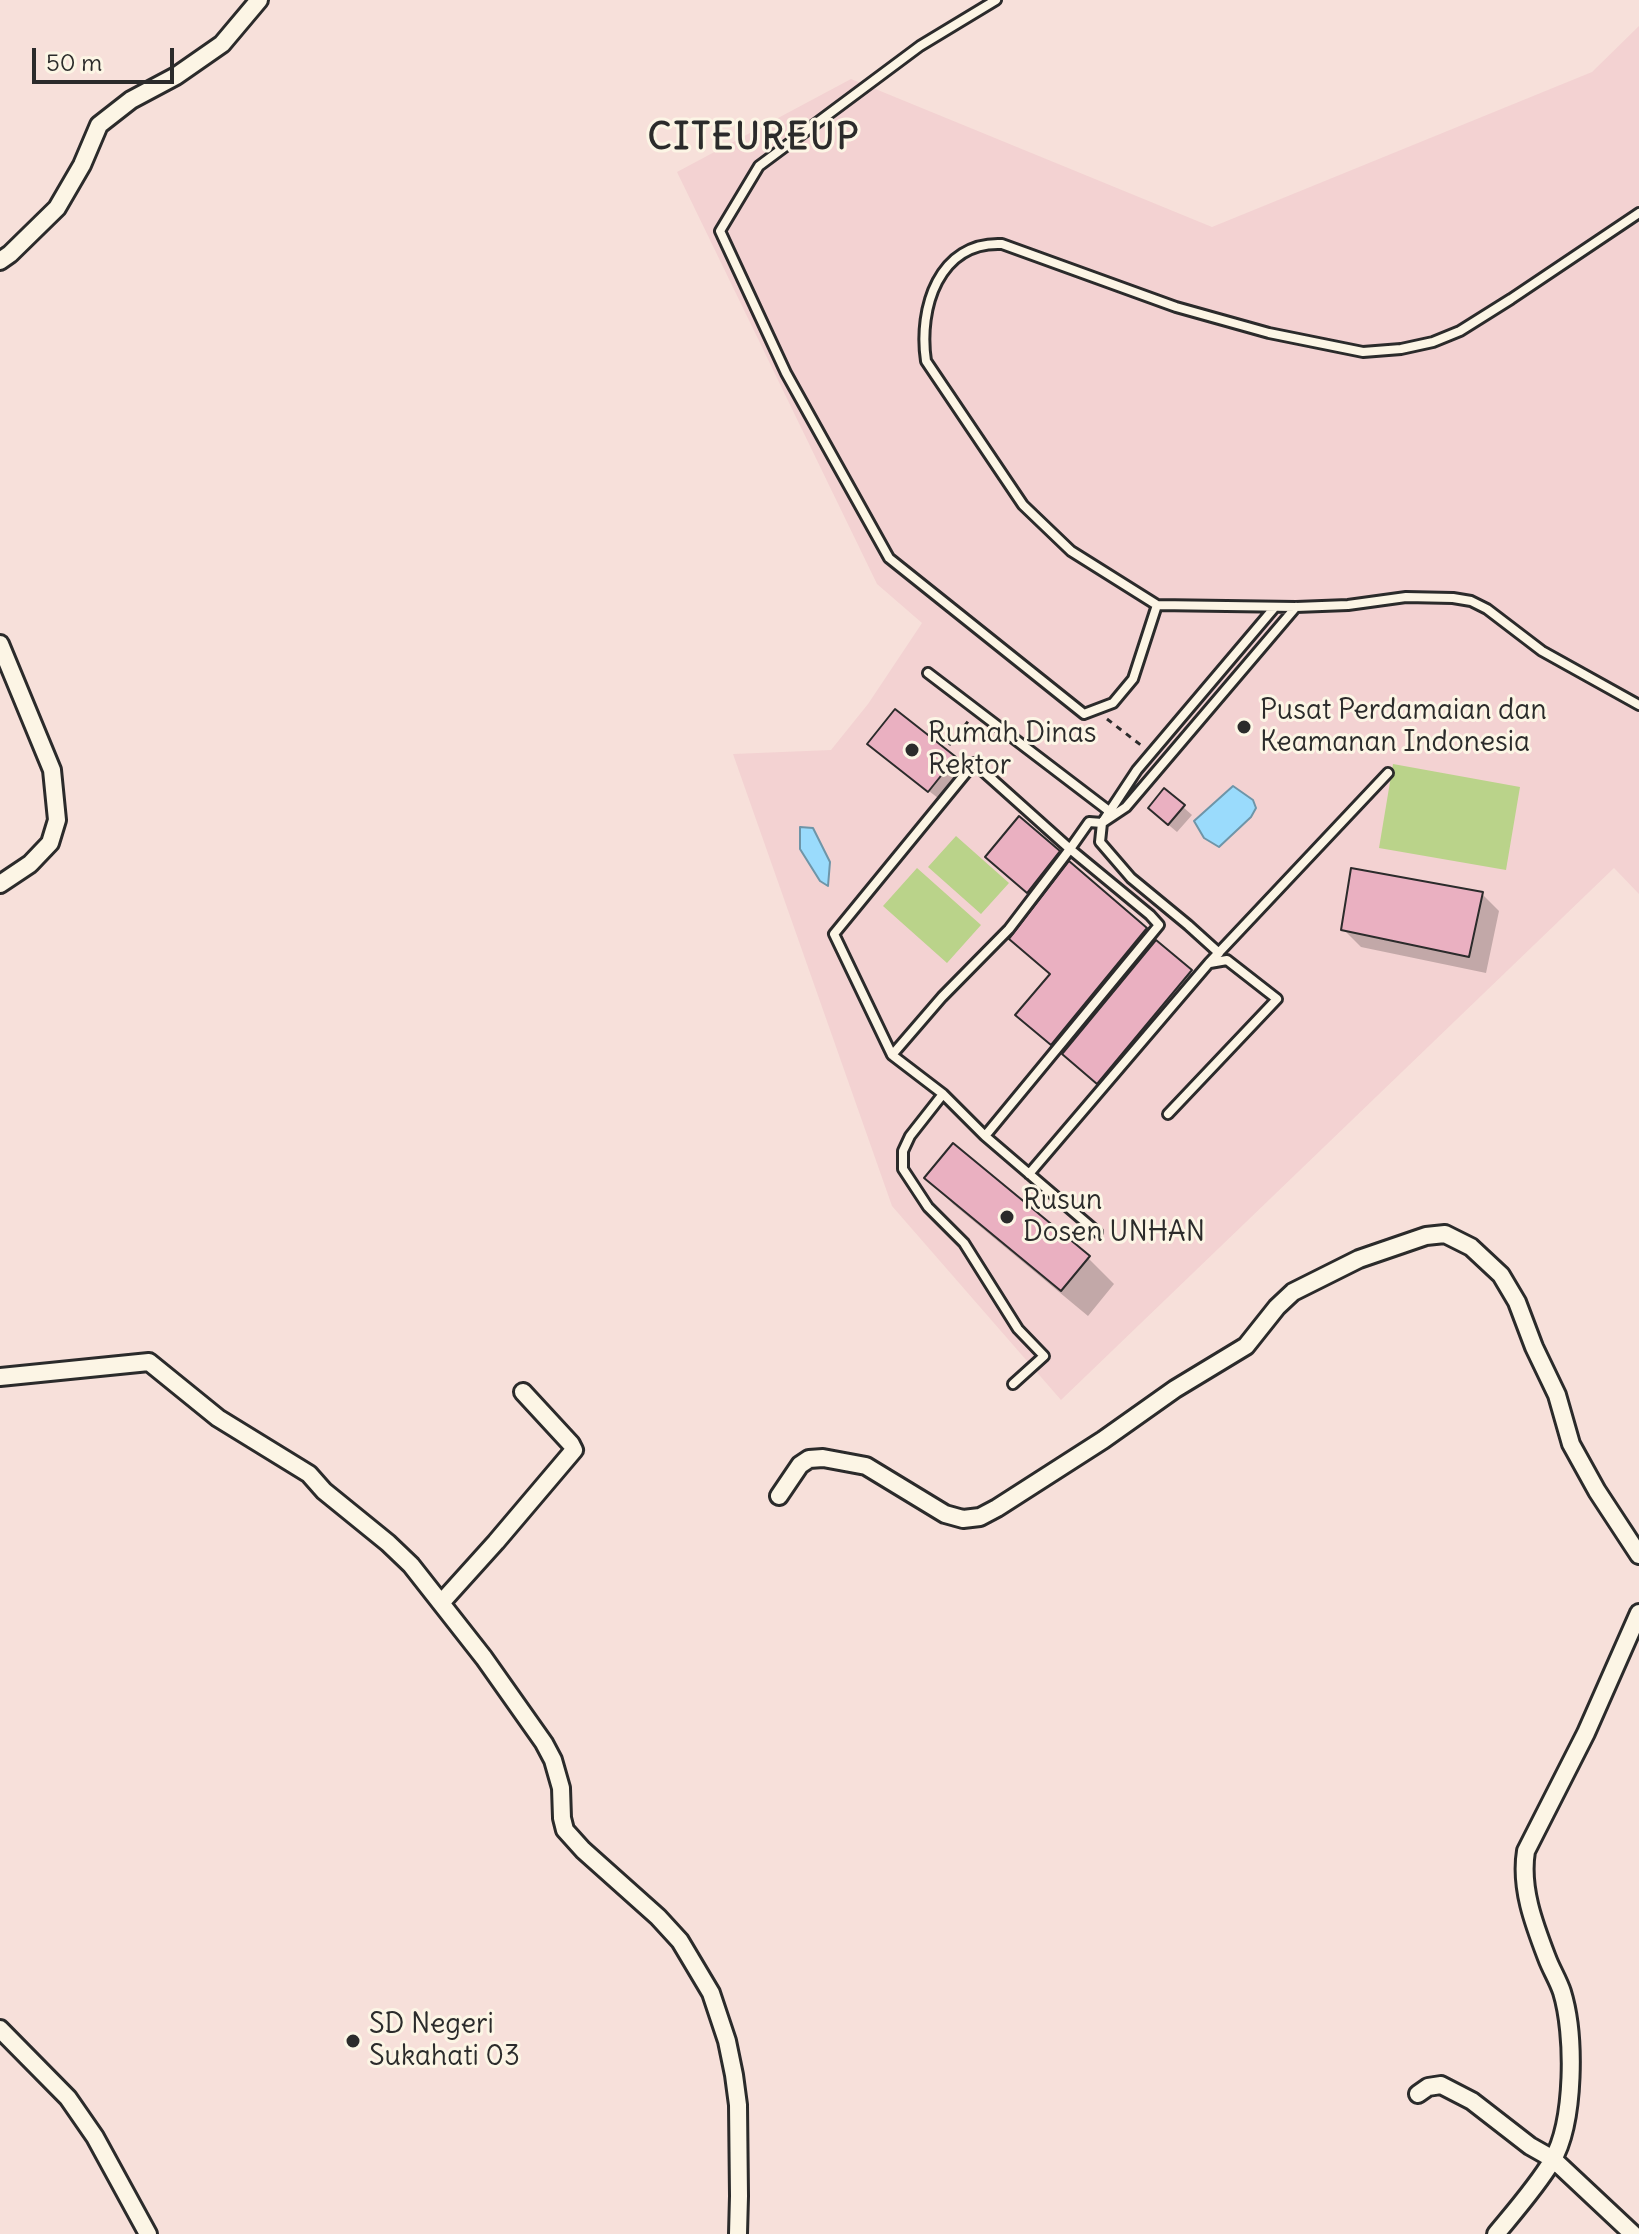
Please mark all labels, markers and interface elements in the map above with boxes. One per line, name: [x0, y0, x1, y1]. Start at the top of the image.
scale bar: [36, 32, 178, 82]
text: 50 m: [46, 47, 102, 77]
district label: CITEUREUP: [648, 117, 860, 161]
place label: Pusat Perdamaian dan Keamanan Indonesia: [1260, 694, 1547, 760]
place label: Rumah Dinas Rektor: [928, 717, 1096, 783]
marker: Pusat Perdamaian dan Keamanan Indonesia: [1235, 718, 1253, 736]
marker: Rumah Dinas Rektor: [903, 741, 921, 759]
place label: Rusun Dosen UNHAN: [1023, 1184, 1205, 1250]
marker: Rusun Dosen UNHAN: [998, 1208, 1016, 1226]
place label: SD Negeri Sukahati 03: [369, 2008, 520, 2074]
marker: SD Negeri Sukahati 03: [344, 2032, 362, 2050]

